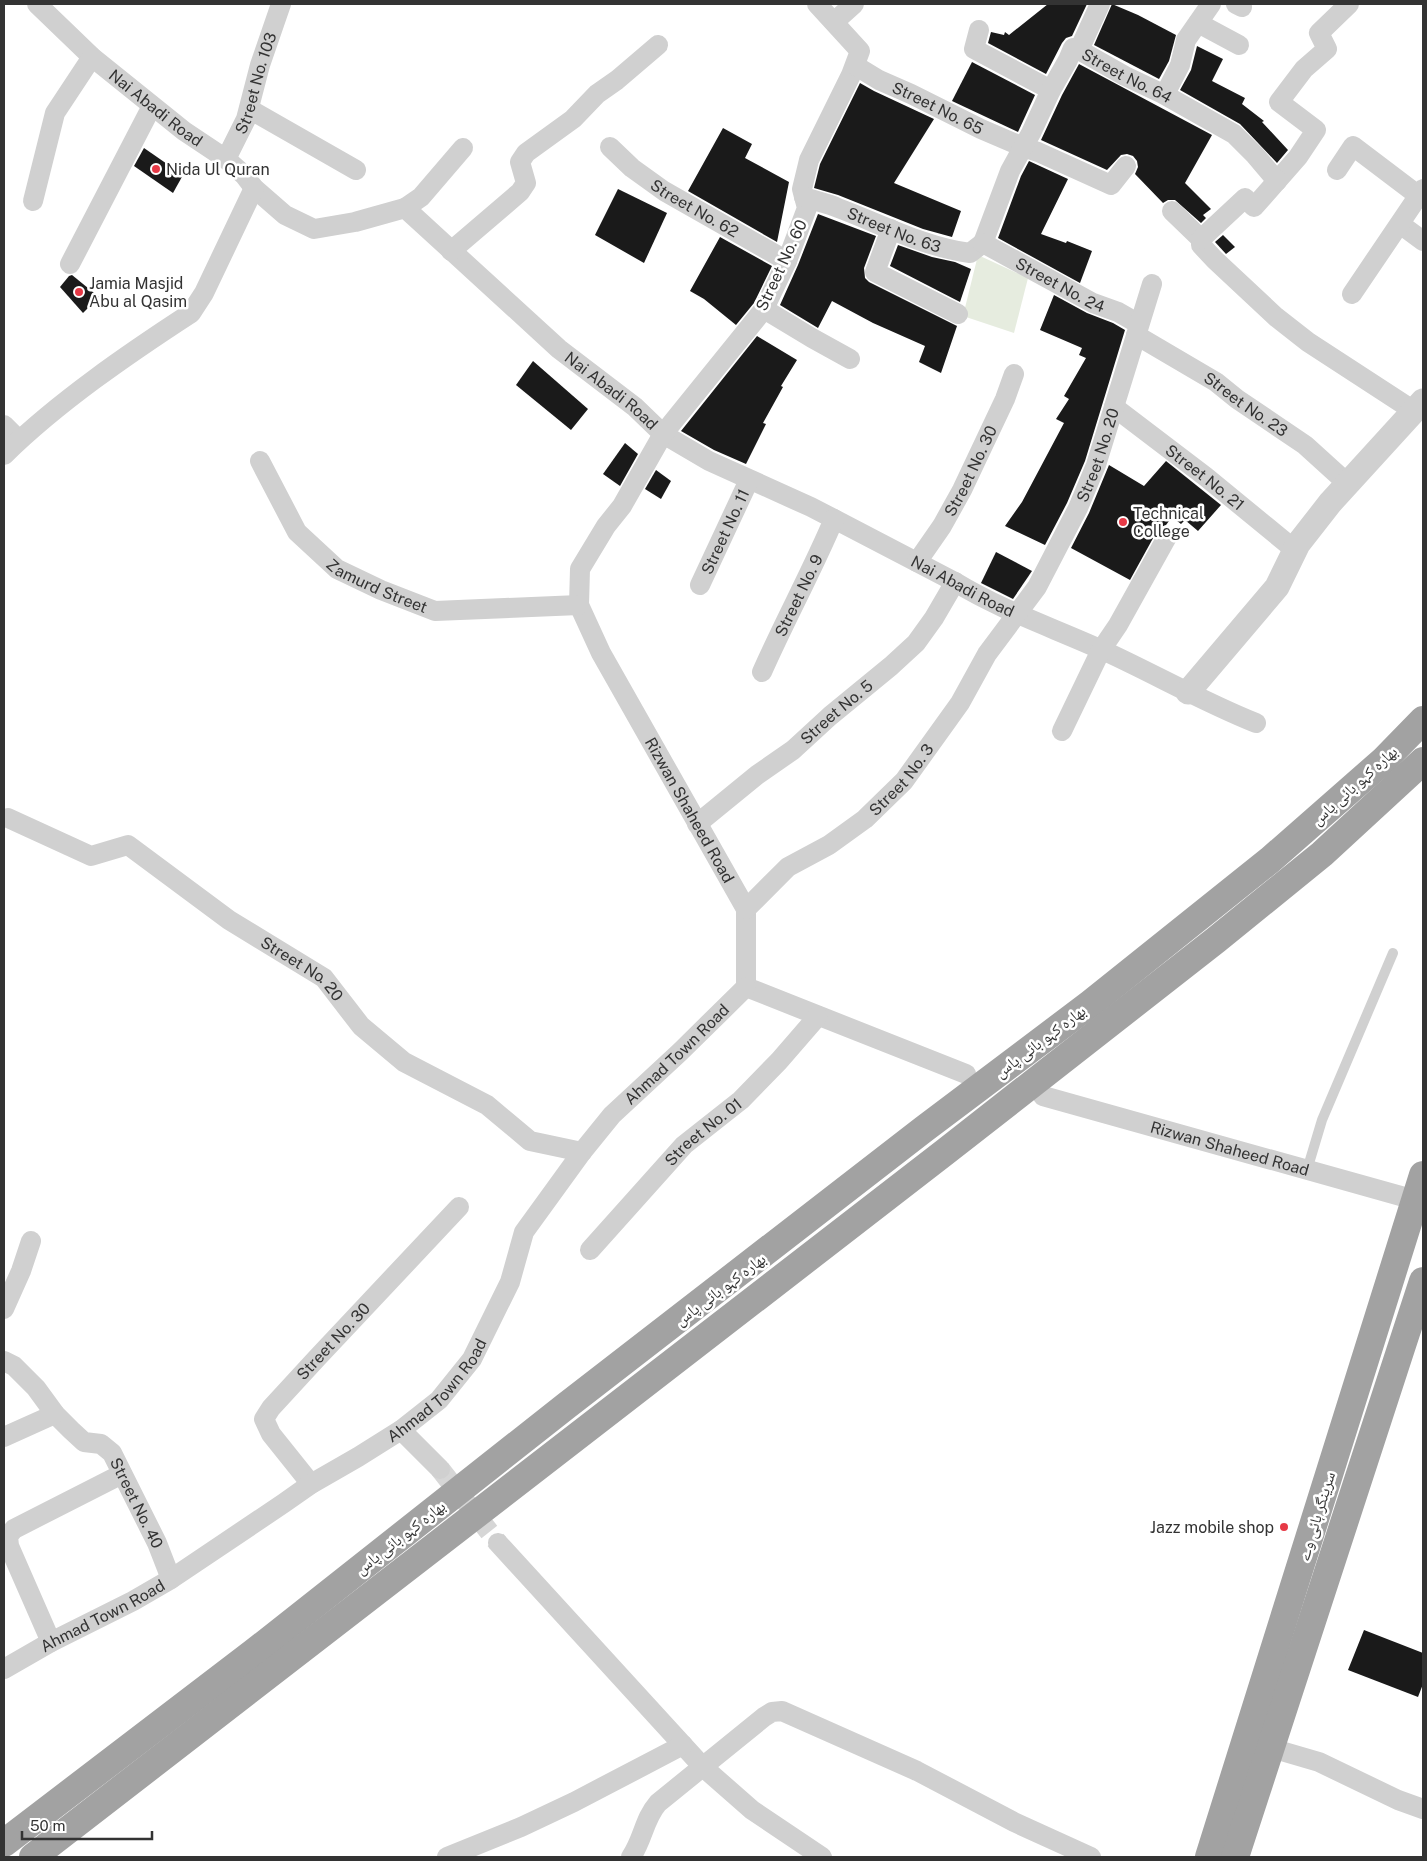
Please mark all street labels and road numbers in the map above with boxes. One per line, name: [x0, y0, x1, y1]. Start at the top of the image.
street label: Street No. 103: [231, 30, 281, 137]
street label: Street No. 64: [1078, 45, 1175, 107]
street label: Nai Abadi Road: [105, 65, 206, 151]
street label: Street No. 65: [889, 78, 986, 139]
street label: Street No. 62: [647, 175, 742, 241]
street label: Street No. 63: [844, 203, 943, 257]
street label: Street No. 60: [752, 216, 811, 314]
street label: Street No. 24: [1012, 254, 1107, 316]
street label: Nai Abadi Road: [561, 348, 662, 434]
street label: Street No. 23: [1200, 368, 1291, 441]
street label: Street No. 20: [1073, 406, 1123, 505]
street label: Street No. 30: [940, 422, 1001, 520]
street label: Street No. 21: [1162, 441, 1248, 515]
street label: Street No. 11: [697, 486, 753, 578]
street label: Street No. 9: [771, 551, 827, 640]
street label: Nai Abadi Road: [908, 552, 1017, 621]
street label: Zamurd Street: [322, 555, 430, 617]
street label: Street No. 5: [797, 676, 877, 749]
street label: Rizwan Shaheed Road: [641, 734, 738, 886]
street label: Street No. 3: [865, 740, 938, 820]
street label: بھارہ کہو بائی پاس: [1307, 742, 1402, 830]
street label: Street No. 20: [257, 933, 347, 1005]
street label: Ahmad Town Road: [621, 1000, 733, 1109]
street label: بھارہ کہو بائی پاس: [991, 1001, 1090, 1083]
street label: Street No. 01: [661, 1094, 746, 1170]
street label: Rizwan Shaheed Road: [1148, 1117, 1311, 1180]
street label: بھارہ کہو بائی پاس: [671, 1249, 770, 1331]
street label: Street No. 30: [293, 1299, 374, 1384]
street label: Ahmad Town Road: [384, 1335, 491, 1446]
street label: Street No. 40: [106, 1455, 167, 1552]
street label: سرینگر ہائی وے: [1294, 1469, 1340, 1563]
street label: بھارہ کہو بائی پاس: [352, 1496, 450, 1579]
street label: Ahmad Town Road: [37, 1576, 168, 1656]

